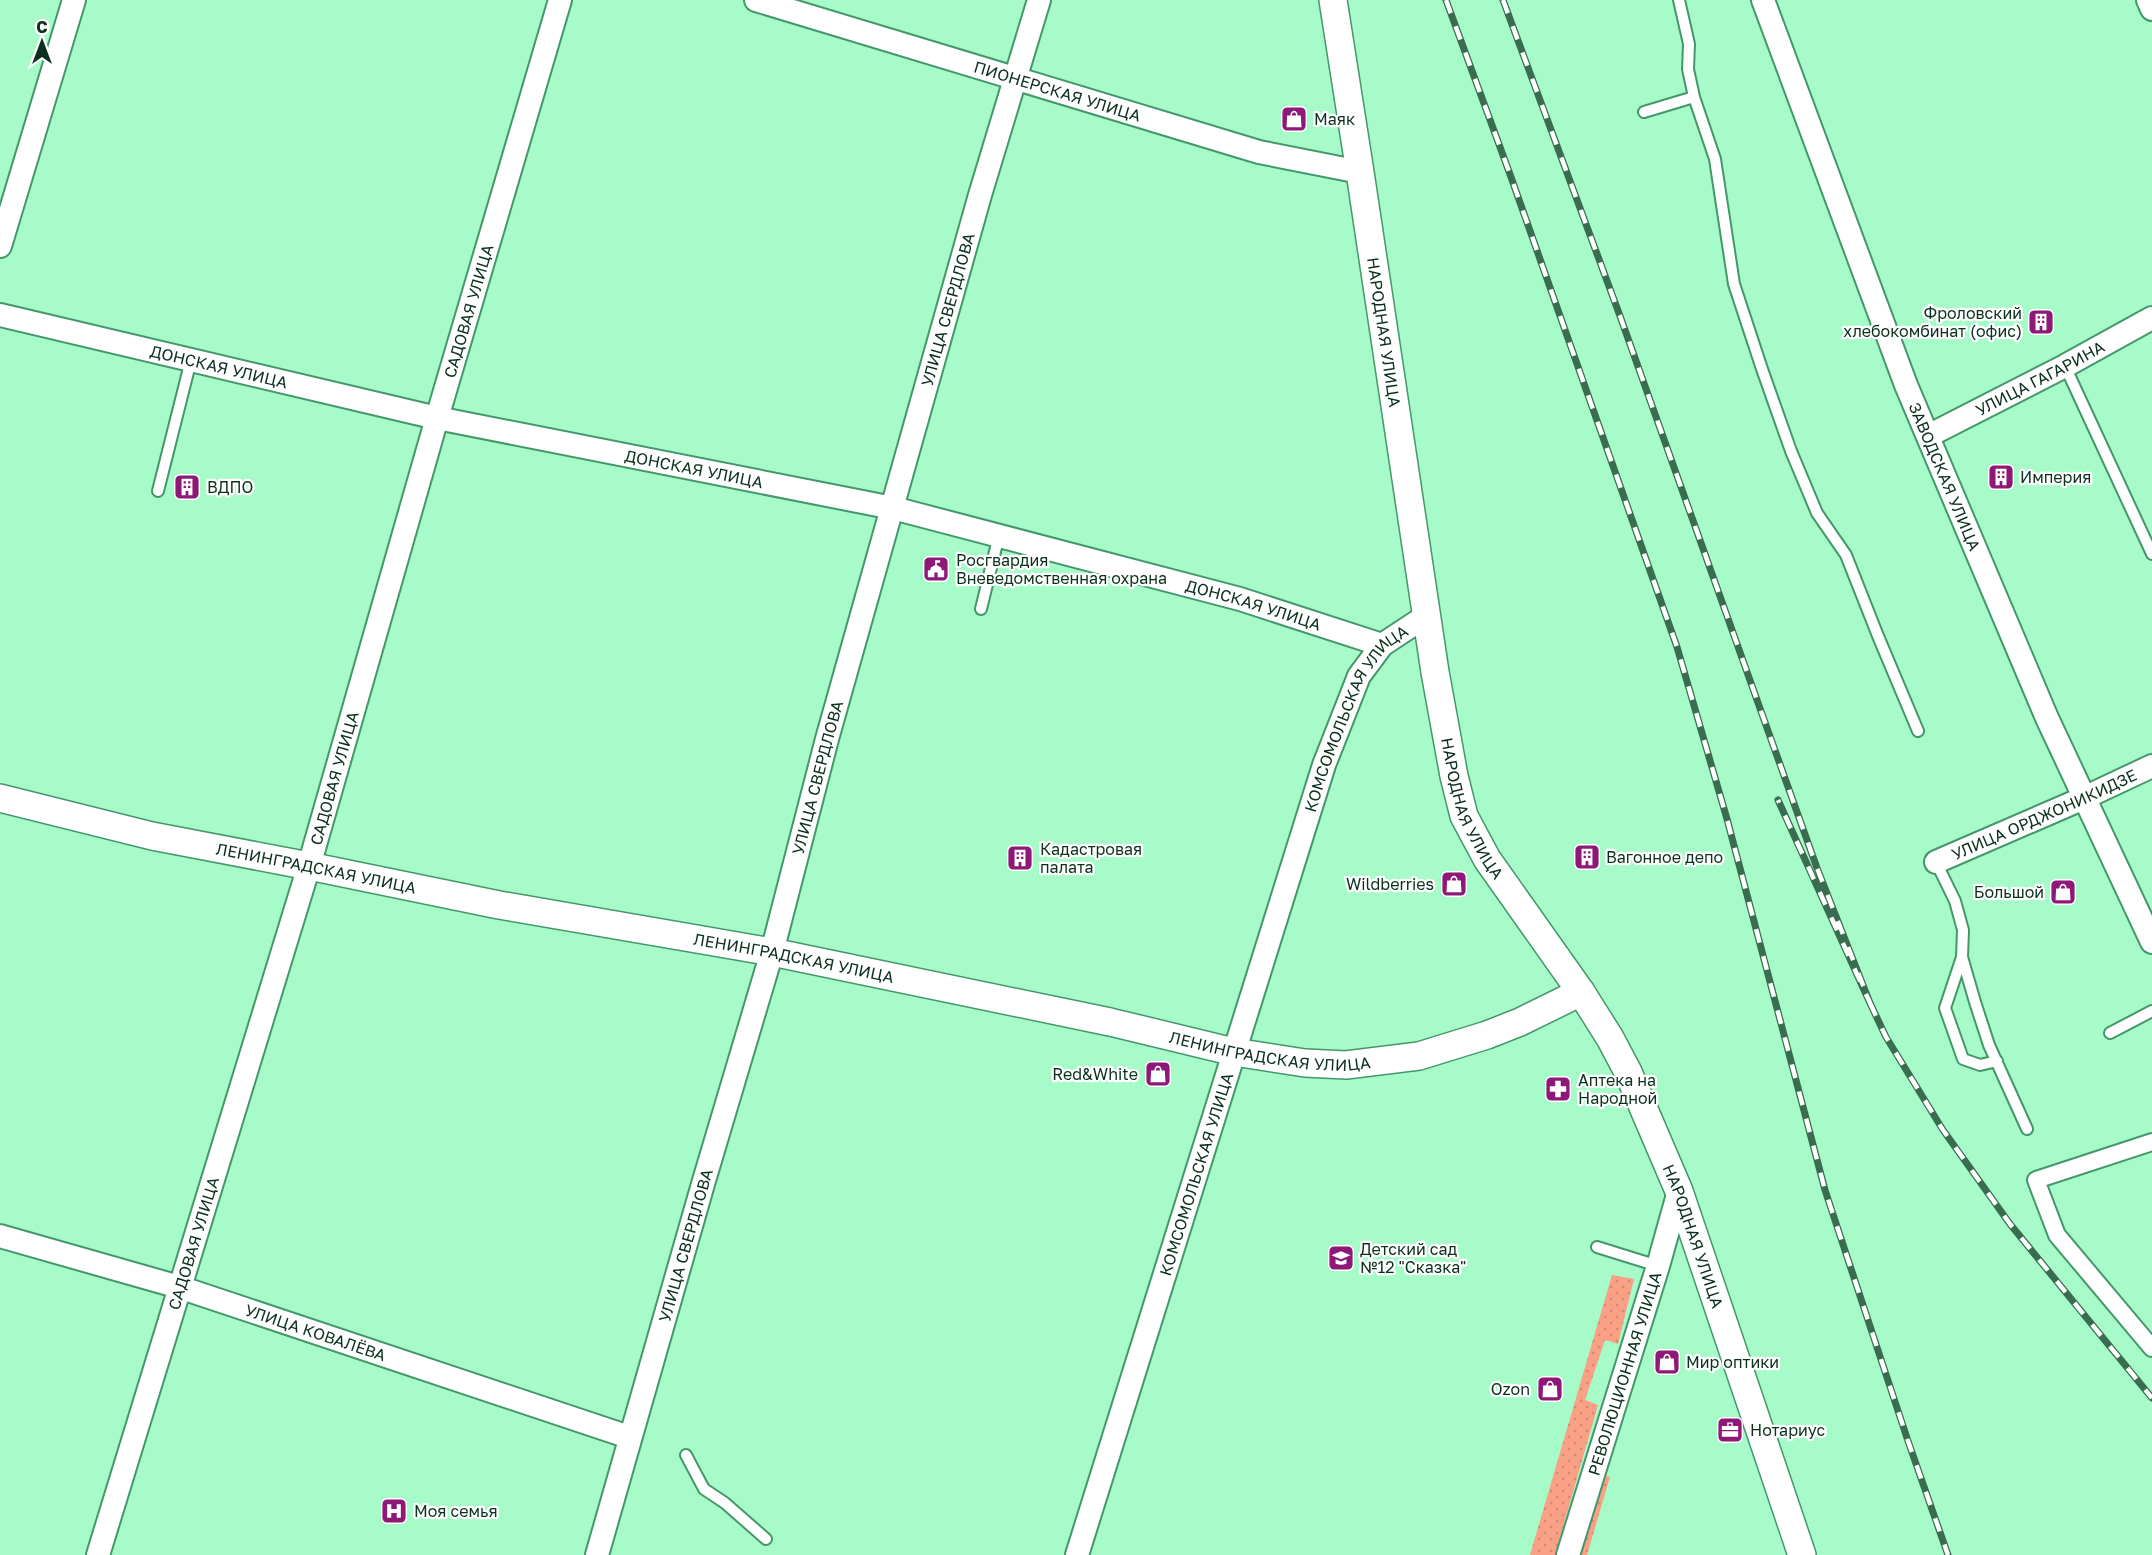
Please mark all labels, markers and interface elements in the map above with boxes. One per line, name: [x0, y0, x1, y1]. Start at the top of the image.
north arrow: [12, 12, 72, 72]
text: С: [36, 17, 48, 37]
street label: ПИОНЕРСКАЯ УЛИЦА: [972, 56, 1144, 126]
shop icon: Маяк: [1279, 104, 1309, 134]
place label: Маяк: [1314, 109, 1355, 129]
street label: УЛИЦА СВЕРДЛОВА: [917, 230, 979, 388]
street label: САДОВАЯ УЛИЦА: [439, 242, 498, 380]
street label: НАРОДНАЯ УЛИЦА: [1363, 256, 1405, 409]
place label: Фроловский хлебокомбинат (офис): [1843, 303, 2022, 341]
building icon: Фроловский хлебокомбинат (офис): [2026, 307, 2056, 337]
street label: УЛИЦА ГАГАРИНА: [1972, 336, 2108, 420]
street label: ДОНСКАЯ УЛИЦА: [148, 341, 290, 393]
street label: ЗАВОДСКАЯ УЛИЦА: [1904, 399, 1985, 554]
street label: ДОНСКАЯ УЛИЦА: [623, 445, 765, 492]
building icon: Империя: [1986, 462, 2016, 492]
place label: Империя: [2020, 467, 2091, 487]
building icon: ВДПО: [172, 472, 202, 502]
place label: ВДПО: [207, 477, 253, 497]
place label: Росгвардия Вневедомственная охрана: [956, 550, 1167, 588]
public building icon: Росгвардия Вневедомственная охрана: [921, 554, 951, 584]
street label: ДОНСКАЯ УЛИЦА: [1184, 575, 1324, 635]
street label: КОМСОМОЛЬСКАЯ УЛИЦА: [1300, 621, 1412, 814]
street label: УЛИЦА СВЕРДЛОВА: [788, 698, 847, 857]
street label: САДОВАЯ УЛИЦА: [306, 709, 363, 847]
street label: НАРОДНАЯ УЛИЦА: [1437, 736, 1508, 883]
street label: УЛИЦА ОРДЖОНИКИДЗЕ: [1948, 765, 2140, 864]
street label: ЛЕНИНГРАДСКАЯ УЛИЦА: [214, 838, 418, 898]
place label: Кадастровая палата: [1040, 839, 1142, 877]
building icon: Вагонное депо: [1572, 842, 1602, 872]
building icon: Кадастровая палата: [1005, 843, 1035, 873]
place label: Вагонное депо: [1606, 847, 1723, 867]
shop icon: Wildberries: [1439, 869, 1469, 899]
place label: Wildberries: [1346, 874, 1434, 894]
shop icon: Большой: [2048, 877, 2078, 907]
place label: Большой: [1974, 882, 2044, 902]
street label: ЛЕНИНГРАДСКАЯ УЛИЦА: [692, 929, 896, 987]
street label: ЛЕНИНГРАДСКАЯ УЛИЦА: [1167, 1027, 1372, 1075]
shop icon: Red&White: [1143, 1059, 1173, 1089]
place label: Red&White: [1052, 1064, 1138, 1084]
street label: КОМСОМОЛЬСКАЯ УЛИЦА: [1155, 1070, 1237, 1278]
place label: Аптека на Народной: [1578, 1070, 1657, 1108]
pharmacy icon: Аптека на Народной: [1543, 1074, 1573, 1104]
street label: НАРОДНАЯ УЛИЦА: [1659, 1161, 1728, 1311]
street label: УЛИЦА СВЕРДЛОВА: [654, 1166, 717, 1324]
street label: САДОВАЯ УЛИЦА: [164, 1174, 223, 1312]
place label: Детский сад №12 "Сказка": [1360, 1239, 1466, 1277]
school or university icon: Детский сад №12 "Сказка": [1326, 1243, 1356, 1273]
street label: РЕВОЛЮЦИОННАЯ УЛИЦА: [1583, 1269, 1666, 1478]
street label: УЛИЦА КОВАЛЁВА: [242, 1300, 389, 1365]
shop icon: Мир оптики: [1652, 1347, 1682, 1377]
place label: Мир оптики: [1686, 1352, 1779, 1372]
shop icon: Ozon: [1535, 1374, 1565, 1404]
place label: Ozon: [1491, 1379, 1530, 1399]
office icon: Нотариус: [1715, 1415, 1745, 1445]
place label: Нотариус: [1750, 1420, 1825, 1440]
hospital icon: Моя семья: [379, 1496, 409, 1526]
place label: Моя семья: [414, 1501, 498, 1521]

